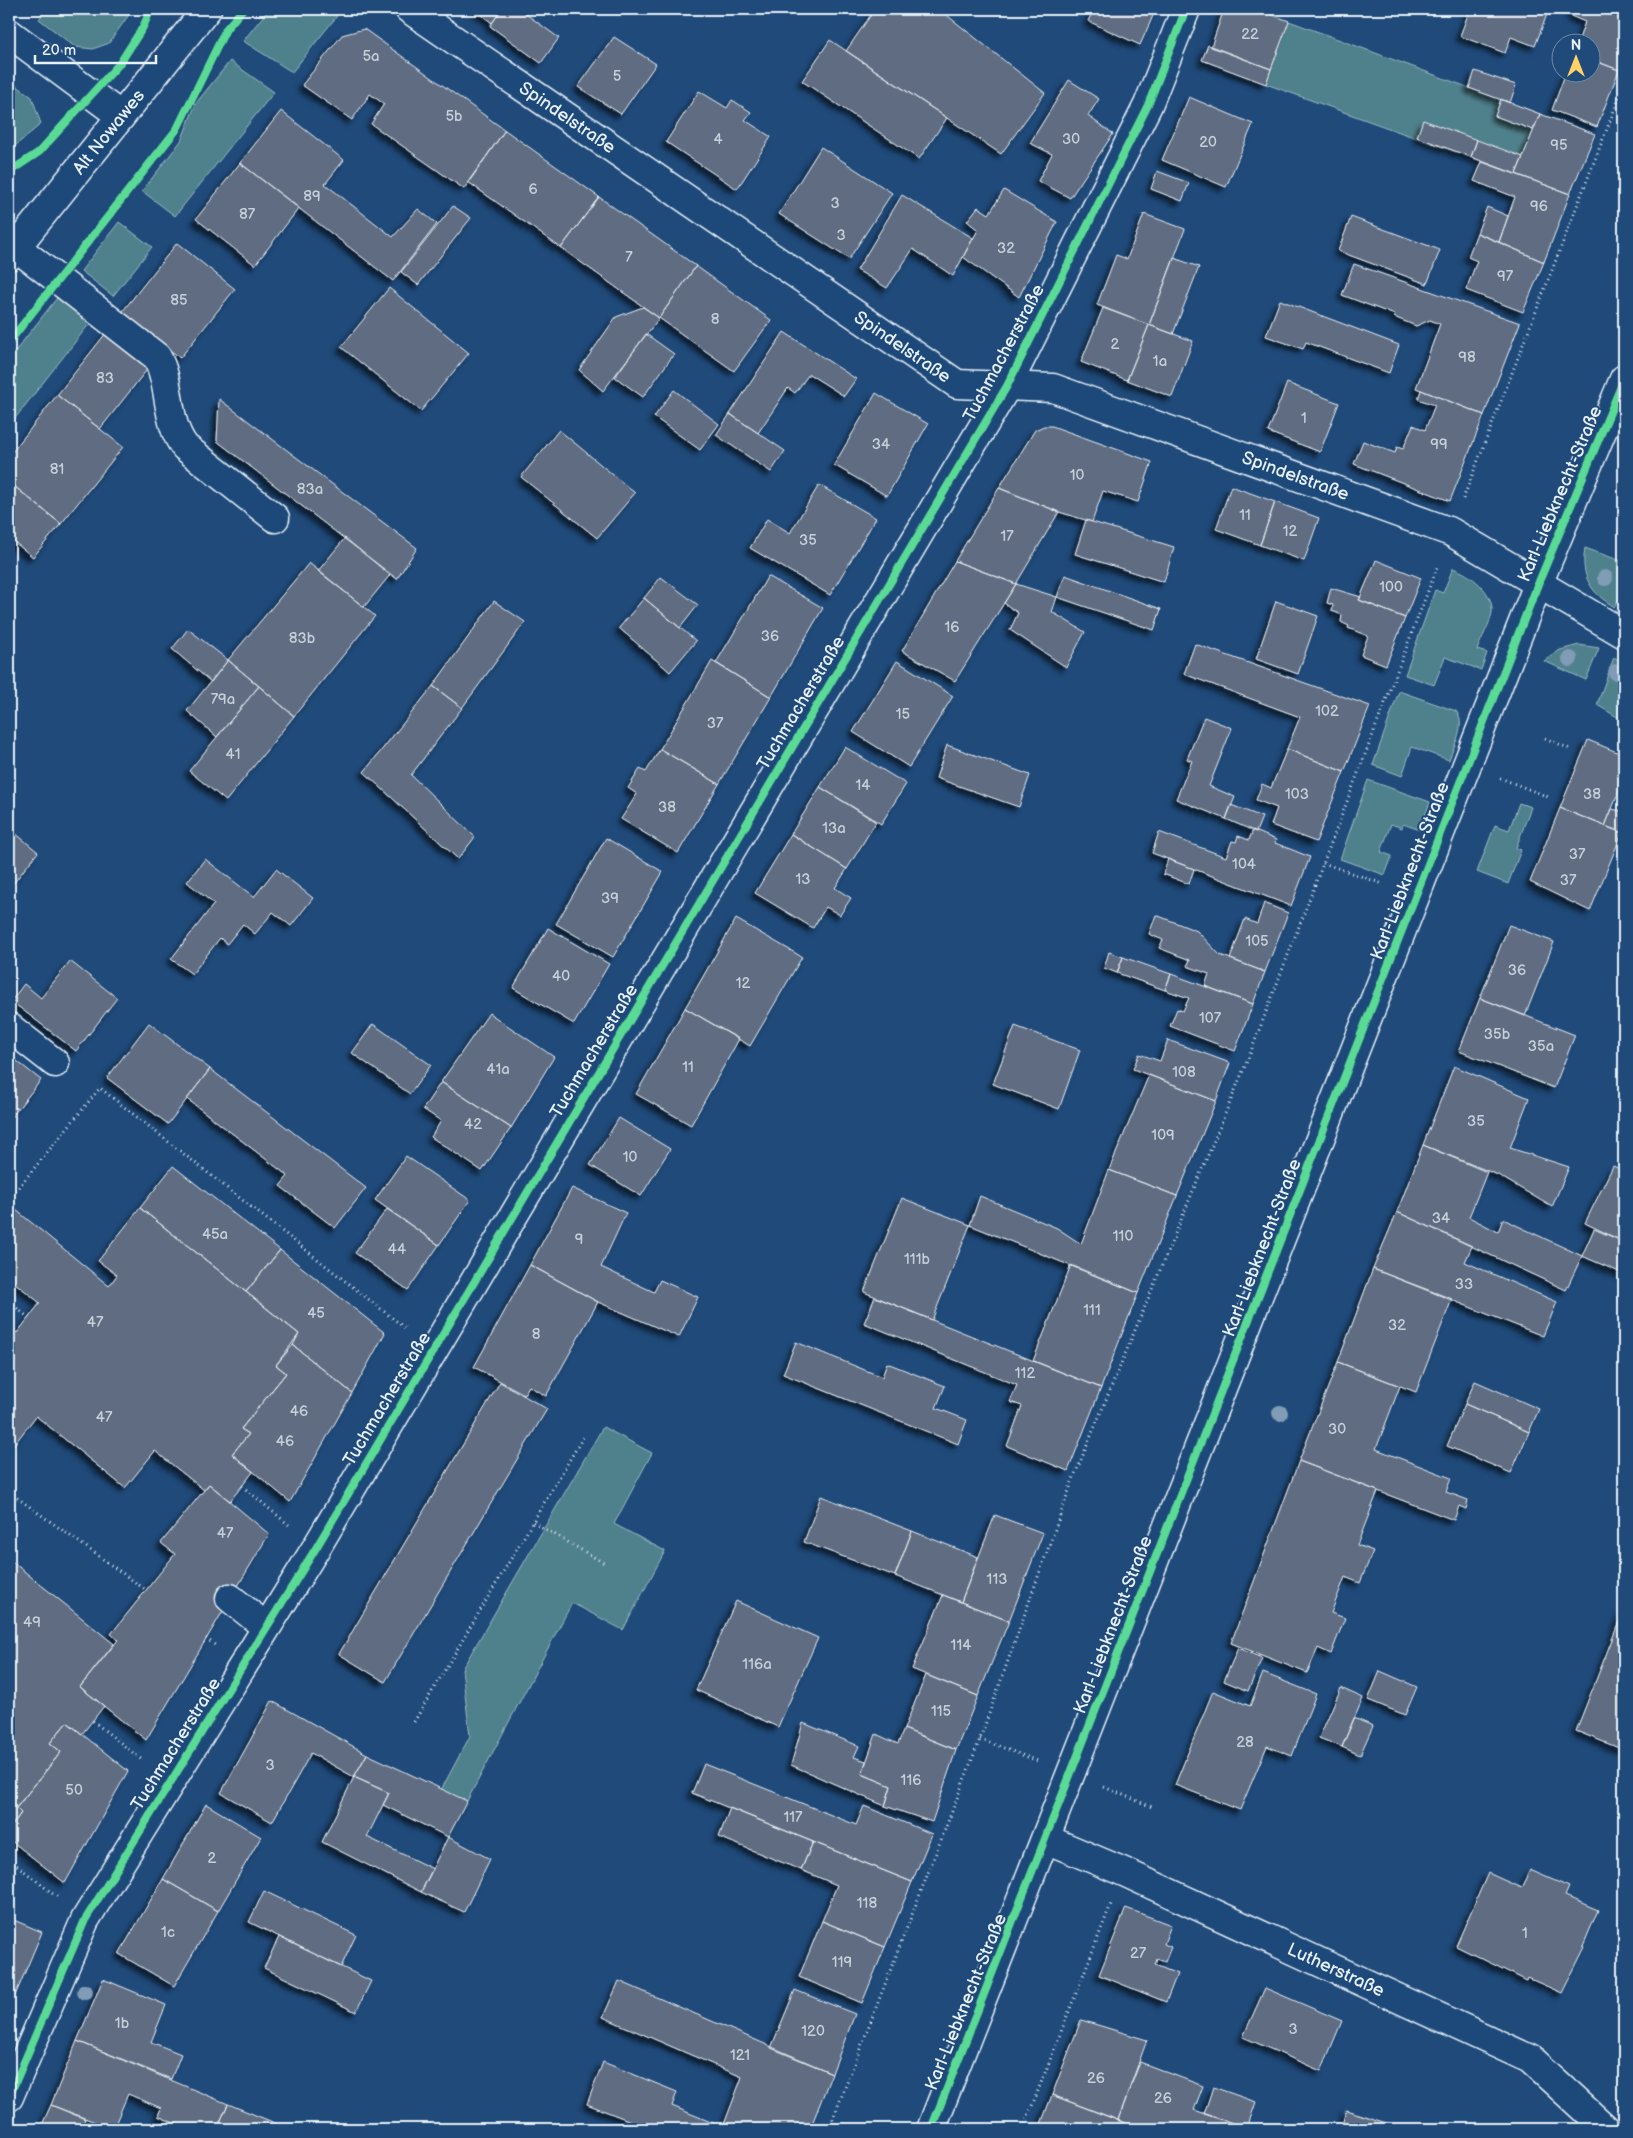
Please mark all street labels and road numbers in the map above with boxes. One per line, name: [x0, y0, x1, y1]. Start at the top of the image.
street label: Spindelstraße: [515, 77, 620, 158]
street label: Alt Nowawes: [68, 85, 149, 179]
street label: Tuchmacherstraße: [959, 281, 1049, 425]
street label: Spindelstraße: [850, 306, 955, 387]
street label: Karl-Liebknecht-Straße: [1513, 403, 1607, 585]
street label: Spindelstraße: [1239, 447, 1352, 505]
street label: Tuchmacherstraße: [753, 632, 849, 774]
street label: Karl-Liebknecht-Straße: [1366, 779, 1454, 963]
street label: Tuchmacherstraße: [546, 980, 642, 1122]
street label: Karl-Liebknecht-Straße: [1218, 1156, 1306, 1340]
street label: Tuchmacherstraße: [339, 1328, 435, 1470]
street label: Karl-Liebknecht-Straße: [1069, 1533, 1157, 1717]
street label: Tuchmacherstraße: [127, 1674, 225, 1814]
street label: Karl-Liebknecht-Straße: [921, 1910, 1011, 2093]
street label: Lutherstraße: [1284, 1938, 1388, 2001]

